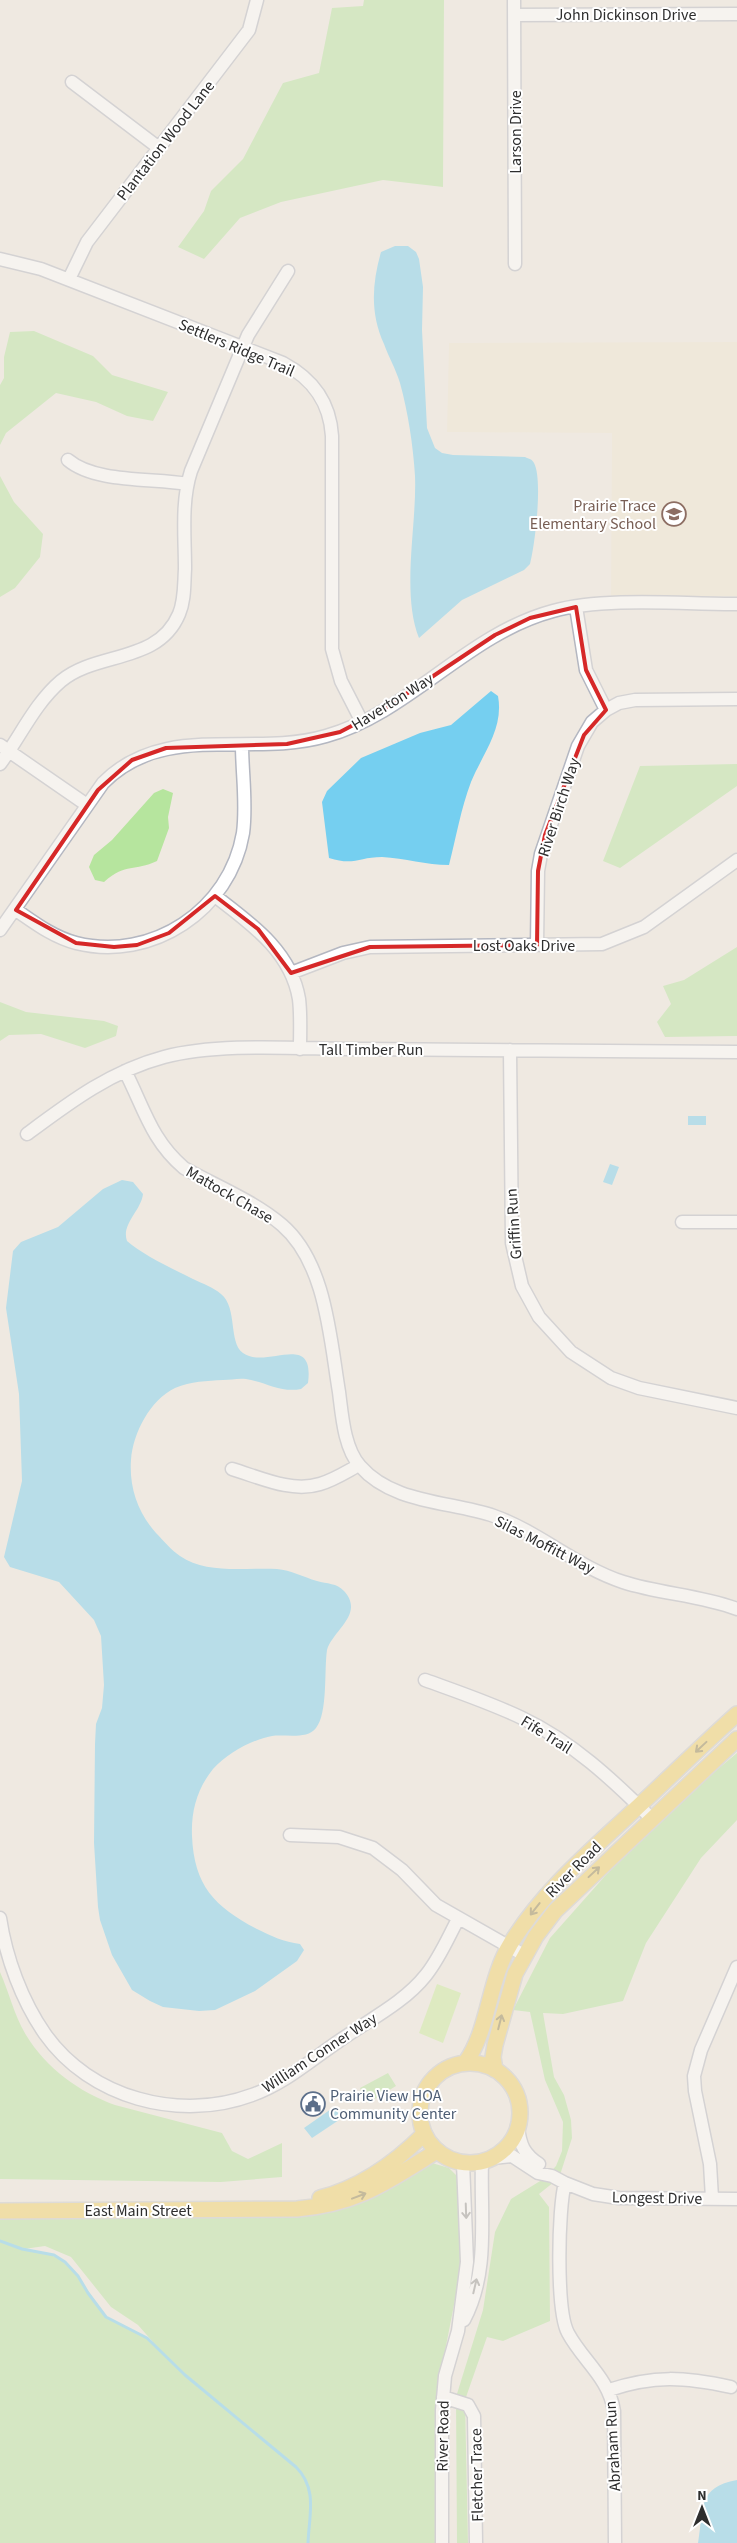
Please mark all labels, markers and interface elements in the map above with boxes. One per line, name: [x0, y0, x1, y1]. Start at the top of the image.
street label: John Dickinson Drive: [556, 4, 696, 26]
street label: Plantation Wood Lane: [112, 76, 220, 205]
street label: Larson Drive: [505, 90, 527, 174]
street label: Settlers Ridge Trail: [175, 314, 298, 382]
place label: Prairie Trace Elementary School: [530, 495, 656, 535]
school or university icon: Prairie Trace Elementary School: [661, 501, 687, 527]
street label: Haverton Way: [347, 668, 438, 736]
street label: River Birch Way: [533, 754, 585, 860]
street label: Lost Oaks Drive: [473, 935, 575, 957]
street label: Tall Timber Run: [319, 1039, 423, 1061]
street label: Mattock Chase: [182, 1161, 277, 1229]
street label: Griffin Run: [501, 1188, 527, 1260]
street label: Silas Moffitt Way: [491, 1510, 599, 1580]
street label: Fife Trail: [517, 1711, 576, 1759]
one-way arrow: [695, 1741, 708, 1753]
street label: River Road: [541, 1837, 607, 1903]
one-way arrow: [588, 1866, 600, 1878]
one-way arrow: [529, 1902, 540, 1915]
street label: William Conner Way: [258, 2007, 382, 2098]
one-way arrow: [496, 2014, 505, 2030]
place label: Prairie View HOA Community Center: [330, 2085, 457, 2125]
public building icon: Prairie View HOA Community Center: [300, 2091, 326, 2117]
street label: Longest Drive: [612, 2186, 702, 2210]
one-way arrow: [351, 2191, 366, 2200]
street label: East Main Street: [84, 2200, 192, 2222]
one-way arrow: [461, 2203, 471, 2219]
one-way arrow: [471, 2278, 480, 2294]
street label: River Road: [431, 2400, 455, 2472]
street label: Abraham Run: [600, 2400, 626, 2492]
street label: Fletcher Trace: [465, 2428, 489, 2522]
north arrow: [677, 2483, 727, 2533]
text: N: [697, 2486, 707, 2506]

